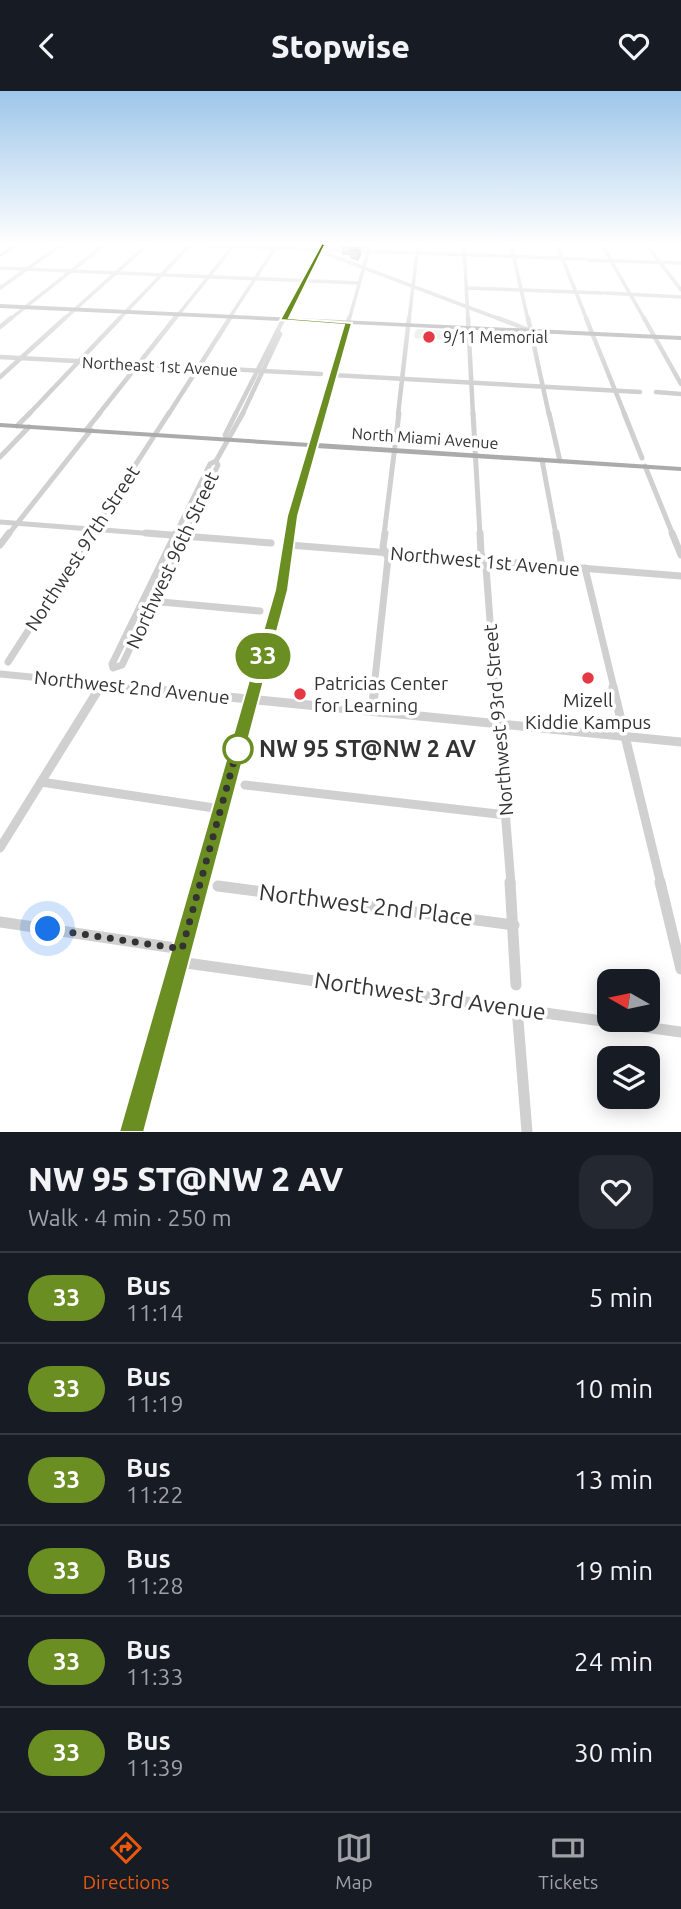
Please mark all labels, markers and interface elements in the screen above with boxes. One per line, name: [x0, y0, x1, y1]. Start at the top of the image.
icon: back: [28, 27, 66, 65]
icon: heart: [615, 27, 653, 65]
text: Stopwise: [271, 28, 410, 64]
place label: 9/11 Memorial: [443, 328, 548, 346]
marker: 9/11 Memorial: [421, 329, 437, 345]
street label: Northeast 1st Avenue: [82, 353, 238, 379]
street label: North Miami Avenue: [351, 424, 499, 452]
street label: Northwest 97th Street: [20, 461, 144, 635]
street label: Northwest 96th Street: [121, 468, 223, 652]
street label: Northwest 1st Avenue: [389, 542, 581, 580]
street label: Northwest 93rd Street: [479, 623, 517, 817]
line badge: 33: [232, 633, 294, 679]
text: 33: [249, 642, 277, 669]
street label: Northwest 2nd Avenue: [33, 666, 231, 708]
marker: Mizell Kiddie Kampus: [580, 670, 596, 686]
place label: Patricias Center for Learning: [314, 672, 448, 716]
marker: Patricias Center for Learning: [292, 686, 308, 702]
place label: Mizell Kiddie Kampus: [525, 689, 651, 733]
marker: NW 95 ST@NW 2 AV: [223, 734, 253, 764]
place label: NW 95 ST@NW 2 AV: [259, 736, 476, 761]
street label: Northwest 2nd Place: [258, 879, 474, 930]
your location: [30, 911, 65, 946]
street label: Northwest 3rd Avenue: [313, 967, 547, 1024]
north arrow: [597, 969, 660, 1033]
map controls: [597, 969, 660, 1109]
button: layers: [597, 1046, 660, 1109]
button: heart: [579, 1155, 653, 1229]
text: NW 95 ST@NW 2 AV: [28, 1160, 343, 1197]
text: Walk · 4 min · 250 m: [28, 1205, 232, 1230]
text: Bus: [126, 1271, 171, 1300]
text: 5 min: [589, 1283, 653, 1312]
text: 33: [53, 1284, 80, 1311]
text: 11:14: [126, 1300, 184, 1325]
text: Bus: [126, 1362, 171, 1391]
text: 10 min: [574, 1374, 653, 1403]
text: 33: [53, 1375, 80, 1402]
text: 11:19: [126, 1391, 184, 1416]
text: Bus: [126, 1453, 171, 1482]
text: 13 min: [574, 1465, 653, 1494]
text: 33: [53, 1466, 80, 1493]
text: 11:22: [126, 1482, 184, 1507]
text: Bus: [126, 1544, 171, 1573]
text: 19 min: [574, 1556, 653, 1585]
text: 33: [53, 1557, 80, 1584]
text: 11:28: [126, 1573, 184, 1598]
text: Bus: [126, 1635, 171, 1664]
text: 24 min: [574, 1647, 653, 1676]
text: 33: [53, 1648, 80, 1675]
text: 11:33: [126, 1664, 184, 1689]
text: Bus: [126, 1726, 171, 1755]
text: 30 min: [574, 1738, 653, 1767]
text: 33: [53, 1739, 80, 1766]
text: 11:39: [126, 1755, 184, 1780]
tab: Directions: [83, 1829, 170, 1893]
tab: Map: [335, 1829, 373, 1893]
tab: Tickets: [538, 1829, 598, 1893]

